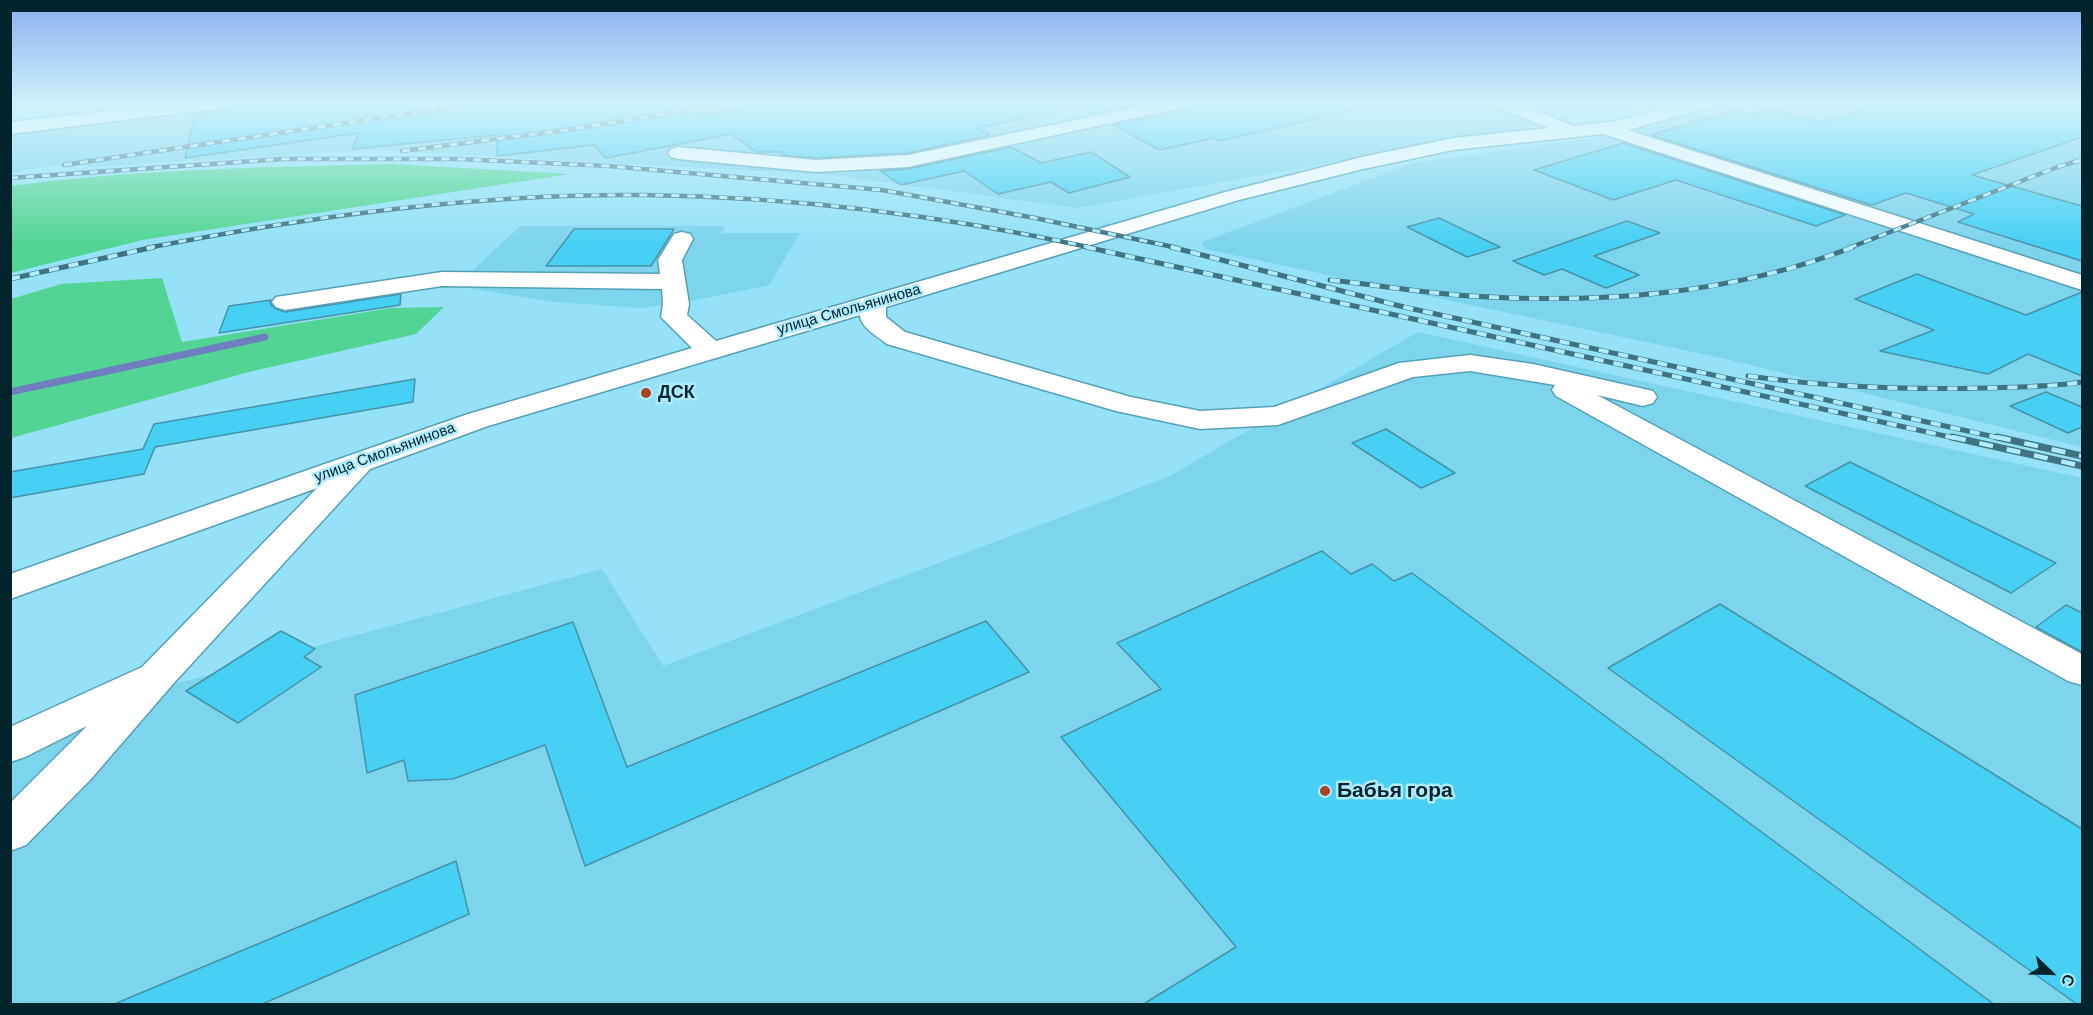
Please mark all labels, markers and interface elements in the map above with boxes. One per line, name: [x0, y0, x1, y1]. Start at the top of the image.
street label: улица Смольянинова: [775, 281, 923, 339]
place label: ДСК: [658, 382, 695, 404]
marker: ДСК: [639, 386, 653, 400]
street label: улица Смольянинова: [312, 419, 458, 487]
place label: Бабья гора: [1337, 778, 1453, 804]
marker: Бабья гора: [1318, 784, 1332, 798]
north arrow: [2021, 943, 2081, 1003]
text: С: [2056, 971, 2080, 990]

